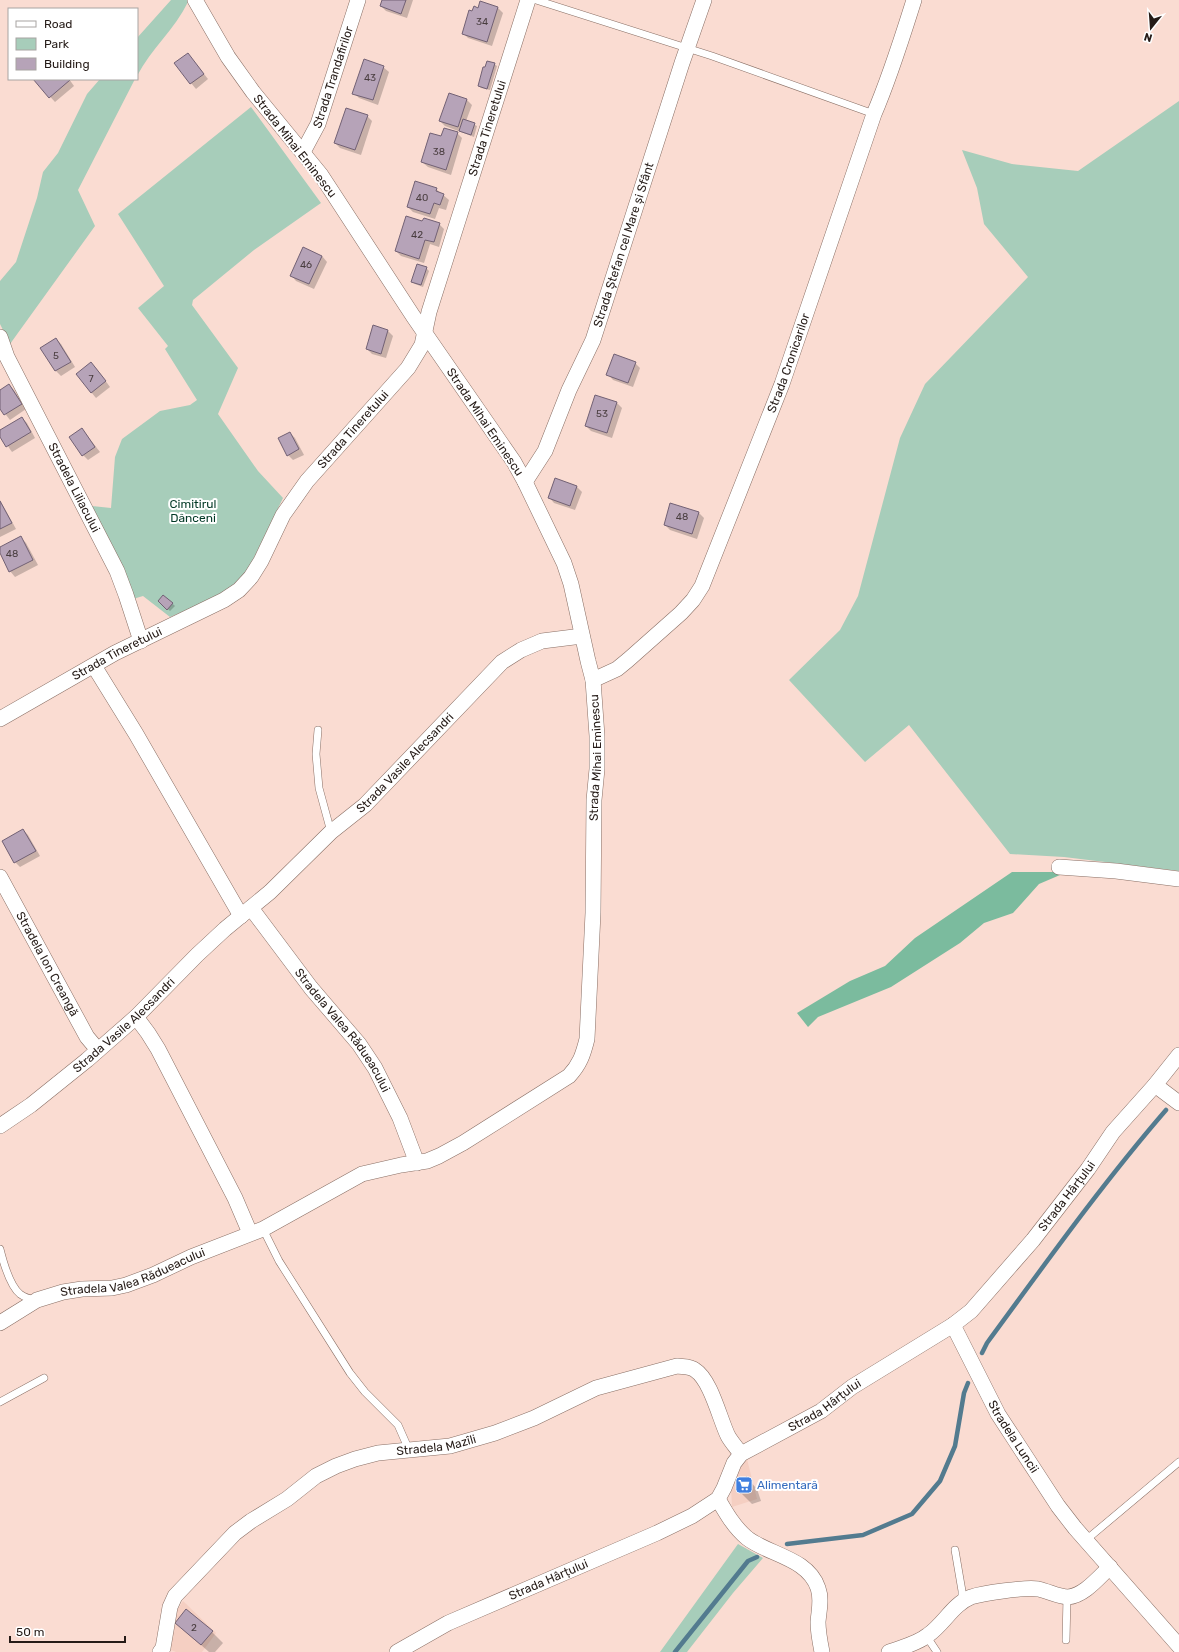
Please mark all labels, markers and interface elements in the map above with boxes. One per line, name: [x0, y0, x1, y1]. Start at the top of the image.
legend: [8, 8, 138, 80]
north arrow: [1131, 8, 1171, 48]
house number: 34: [476, 16, 488, 28]
text: Road: [44, 17, 72, 31]
street label: Strada Trandafirilor: [310, 24, 356, 131]
text: N: [1142, 30, 1154, 44]
text: Park: [44, 37, 70, 51]
text: Building: [44, 57, 90, 71]
house number: 43: [364, 72, 376, 84]
street label: Strada Tineretului: [466, 79, 509, 178]
street label: Strada Mihai Eminescu: [250, 92, 340, 200]
house number: 38: [433, 146, 445, 158]
street label: Strada Ștefan cel Mare și Sfânt: [591, 160, 657, 329]
house number: 40: [416, 192, 428, 204]
house number: 42: [411, 229, 423, 241]
house number: 46: [300, 259, 312, 271]
street label: Strada Cronicarilor: [764, 311, 813, 415]
house number: 5: [53, 350, 59, 362]
street label: Strada Mihai Eminescu: [444, 365, 526, 479]
house number: 7: [88, 373, 94, 385]
street label: Strada Tineretului: [315, 388, 391, 471]
house number: 53: [596, 408, 608, 420]
street label: Stradela Liliacului: [45, 440, 103, 535]
park label: Cimitirul Dănceni: [170, 497, 216, 525]
house number: 48: [676, 511, 688, 523]
house number: 48: [6, 548, 18, 560]
street label: Strada Tineretului: [70, 624, 164, 683]
street label: Strada Mihai Eminescu: [587, 694, 604, 821]
street label: Strada Vasile Alecsandri: [354, 710, 457, 816]
street label: Stradela Ion Creangă: [13, 909, 81, 1019]
street label: Stradela Valea Rădueacului: [292, 966, 393, 1095]
street label: Strada Vasile Alecsandri: [70, 975, 178, 1076]
street label: Strada Hârțului: [1035, 1158, 1098, 1234]
street label: Stradela Valea Rădueacului: [59, 1245, 207, 1299]
street label: Strada Hârțului: [786, 1376, 864, 1434]
street label: Stradela Luncii: [985, 1398, 1042, 1476]
street label: Stradela Mazîli: [396, 1432, 478, 1458]
supermarket icon: Alimentară: [734, 1475, 754, 1495]
place label: Alimentară: [757, 1478, 818, 1492]
street label: Strada Hârțului: [507, 1557, 590, 1603]
scale bar: [10, 1618, 125, 1644]
house number: 2: [191, 1622, 197, 1634]
text: 50 m: [16, 1625, 44, 1639]

